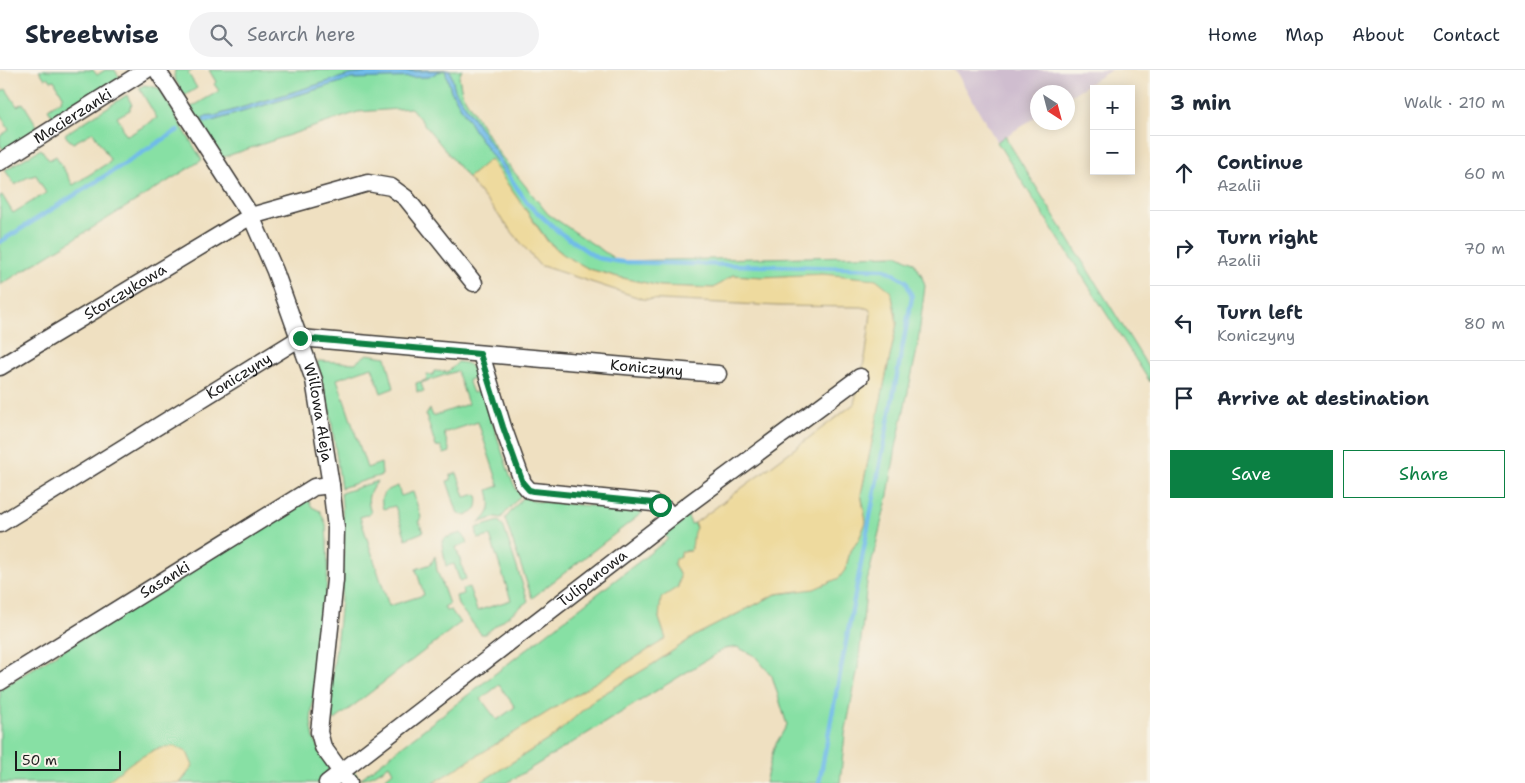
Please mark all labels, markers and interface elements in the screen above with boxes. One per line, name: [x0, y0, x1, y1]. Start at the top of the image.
search box: [189, 12, 539, 57]
text: Streetwise: [25, 19, 159, 51]
icon: search: [207, 21, 235, 49]
text: Search here: [247, 22, 356, 47]
text: Home: [1208, 23, 1257, 47]
text: Map: [1285, 23, 1324, 47]
text: About: [1352, 23, 1405, 47]
text: Contact: [1433, 23, 1500, 47]
street label: Macierzanki: [30, 84, 116, 148]
north arrow: [1030, 85, 1075, 130]
map controls: [1090, 85, 1135, 175]
button: +: [1090, 85, 1135, 130]
text: 3 min: [1170, 89, 1231, 117]
text: Walk · 210 m: [1404, 92, 1505, 113]
button: −: [1090, 130, 1135, 175]
text: Continue: [1217, 150, 1303, 175]
icon: ahead: [1170, 159, 1198, 187]
text: 60 m: [1464, 163, 1505, 184]
text: Azalii: [1217, 175, 1261, 196]
text: Turn right: [1217, 225, 1318, 250]
icon: right: [1170, 234, 1198, 262]
text: 70 m: [1464, 238, 1505, 259]
text: Azalii: [1217, 250, 1261, 271]
street label: Storczykowa: [80, 259, 171, 324]
text: Turn left: [1217, 300, 1303, 325]
icon: left: [1170, 309, 1198, 337]
text: 80 m: [1464, 313, 1505, 334]
text: Koniczyny: [1217, 325, 1295, 346]
route end: [289, 327, 312, 350]
street label: Koniczyny: [202, 348, 275, 404]
street label: Koniczyny: [609, 355, 684, 381]
street label: Willowa Aleja: [299, 360, 337, 464]
icon: arrive: [1170, 384, 1198, 412]
text: Arrive at destination: [1217, 386, 1429, 411]
button: Save: [1170, 450, 1333, 498]
button: Share: [1343, 450, 1505, 498]
route start: [649, 494, 672, 517]
street label: Tulipanowa: [553, 545, 632, 612]
street label: Sasanki: [136, 556, 194, 603]
scale bar: [15, 748, 121, 771]
text: 50 m: [22, 751, 57, 769]

